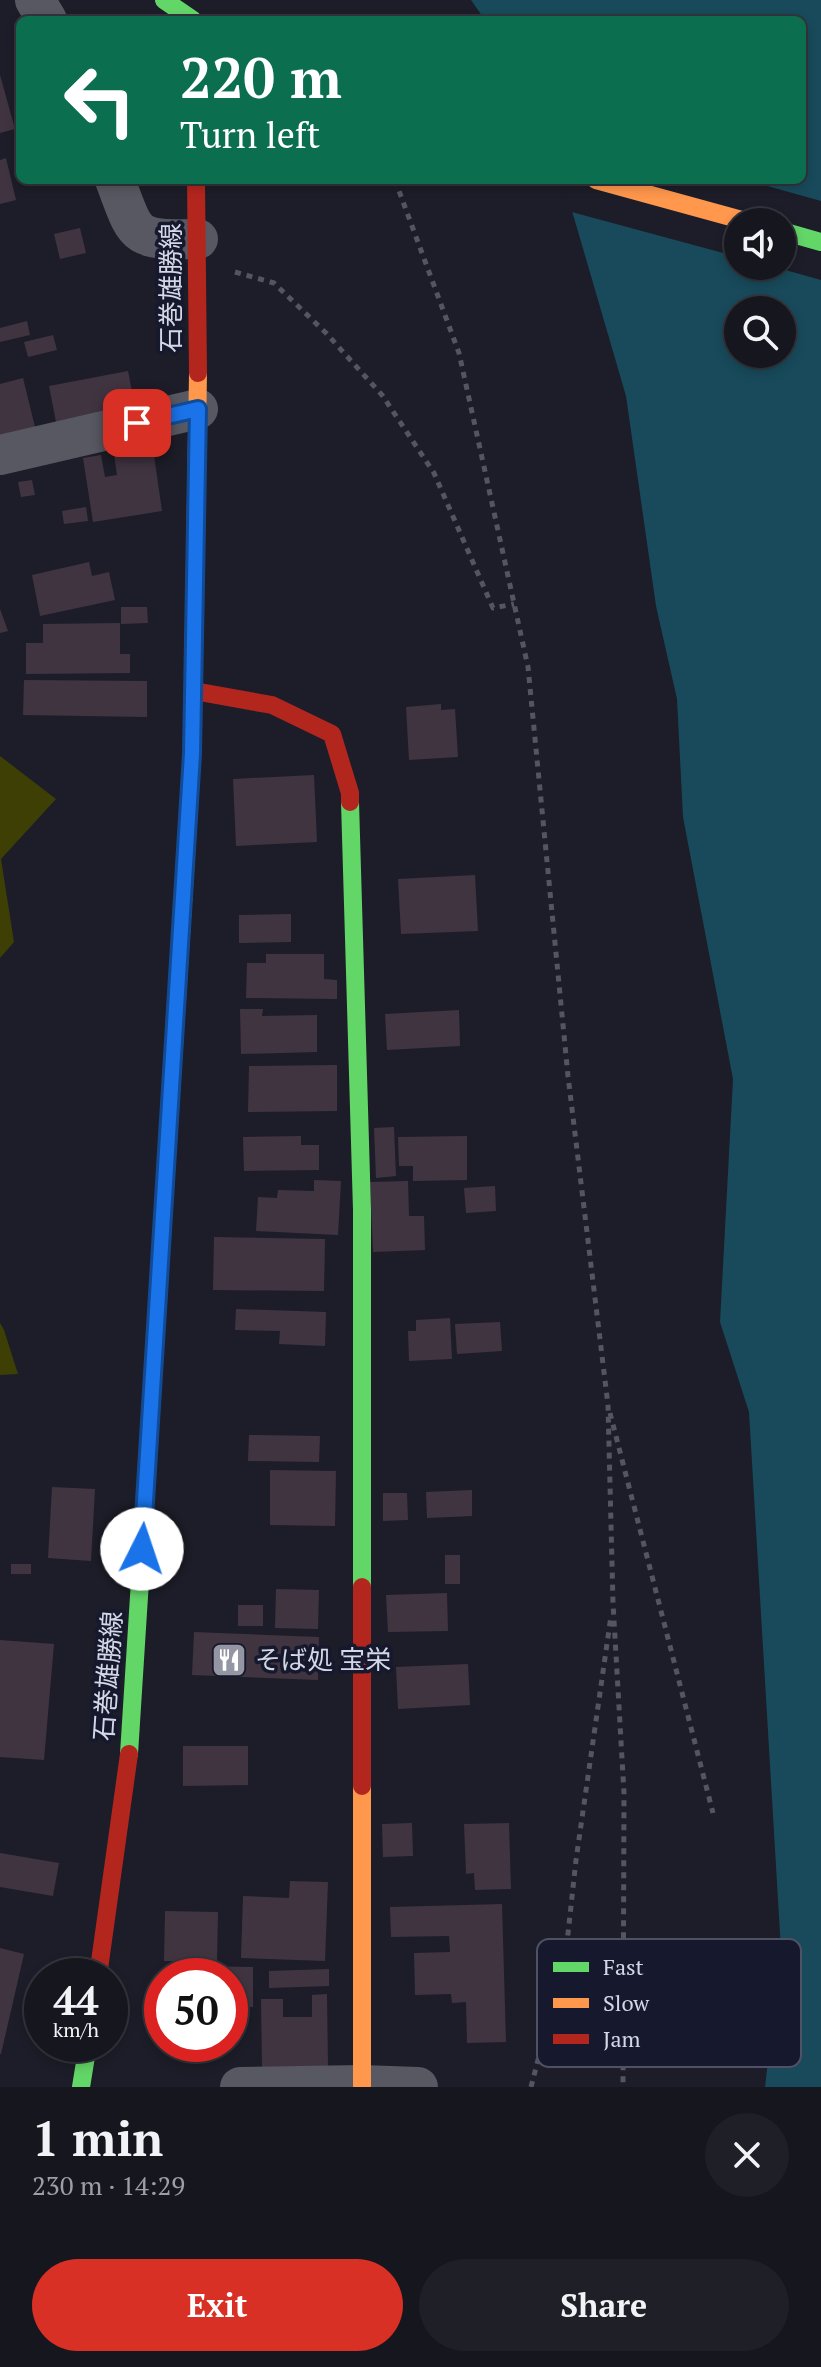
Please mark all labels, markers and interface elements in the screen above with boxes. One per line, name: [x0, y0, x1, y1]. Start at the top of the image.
text: 220 m: [180, 40, 342, 114]
icon: left: [48, 48, 152, 152]
text: Turn left: [180, 111, 320, 158]
map controls: [724, 208, 796, 368]
button: sound: [724, 208, 796, 280]
street label: 石巻雄勝線: [153, 223, 187, 353]
button: search: [724, 296, 796, 368]
pin: [103, 389, 171, 457]
icon: arrive: [115, 401, 159, 445]
position arrow: [100, 1507, 184, 1591]
street label: 石巻雄勝線: [86, 1610, 128, 1742]
restaurant icon: そば処 宝栄: [210, 1641, 248, 1679]
place label: そば処 宝栄: [255, 1642, 391, 1676]
legend: [537, 1939, 801, 2067]
text: Fast: [603, 1952, 644, 1981]
speed limit sign: 50: [144, 1958, 248, 2062]
text: 44: [53, 1973, 99, 2026]
text: Slow: [603, 1988, 650, 2017]
text: km/h: [53, 2016, 99, 2043]
text: Jam: [603, 2024, 641, 2053]
text: 1 min: [32, 2106, 163, 2170]
button: close: [705, 2113, 789, 2197]
text: 230 m · 14:29: [32, 2168, 185, 2202]
button: Exit: [32, 2259, 403, 2351]
button: Share: [419, 2259, 789, 2351]

